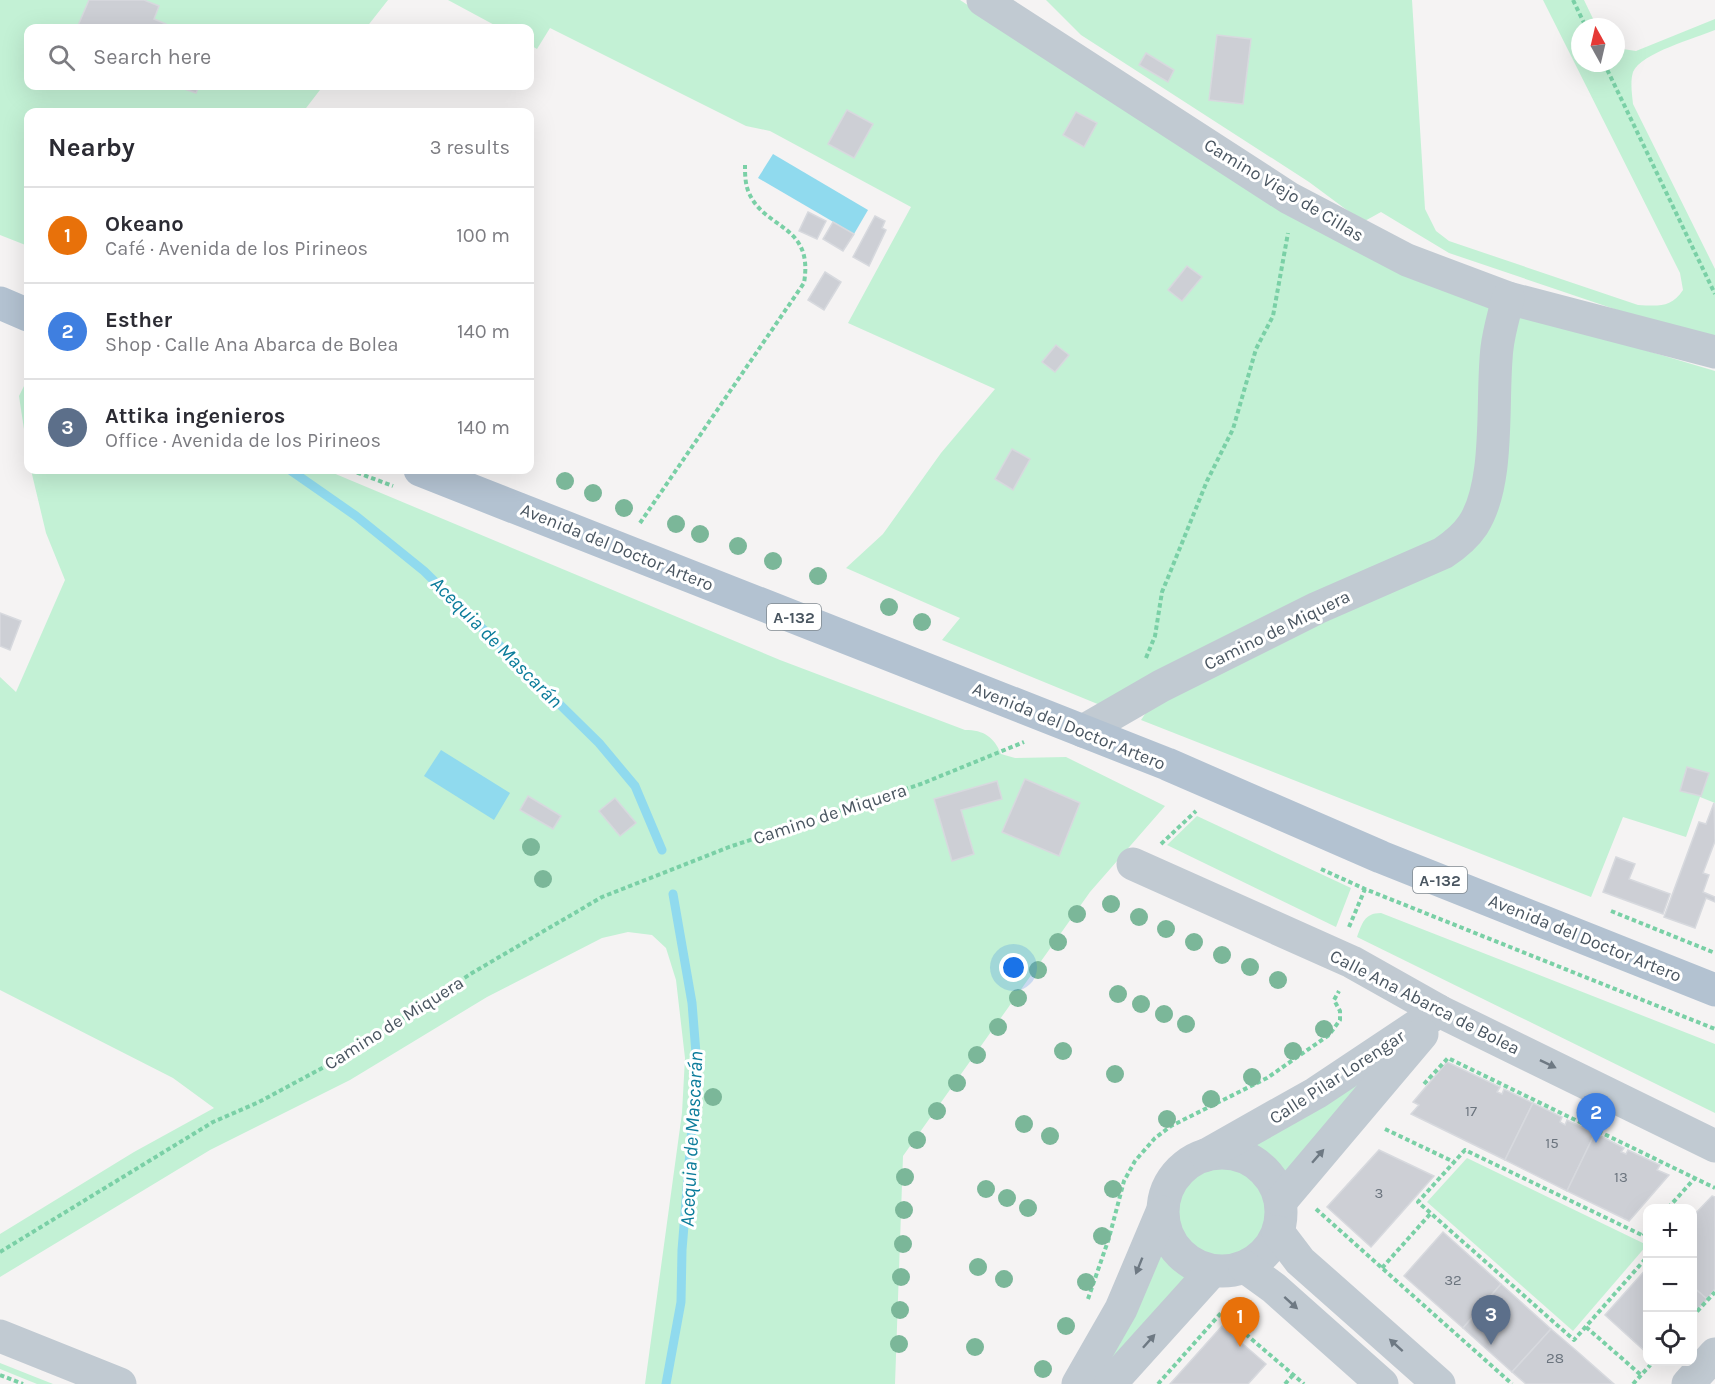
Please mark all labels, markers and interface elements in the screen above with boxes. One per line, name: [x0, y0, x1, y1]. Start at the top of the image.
north arrow: [1571, 18, 1625, 72]
search box: [24, 24, 534, 90]
icon: search: [45, 41, 78, 74]
text: Search here: [93, 44, 211, 70]
text: Nearby: [48, 132, 135, 163]
street label: Camino Viejo de Cillas: [1200, 134, 1368, 246]
text: 3 results: [430, 136, 510, 159]
text: Okeano: [105, 211, 184, 237]
text: 1: [64, 224, 71, 247]
text: 100 m: [456, 224, 510, 247]
text: Café · Avenida de los Pirineos: [105, 237, 368, 260]
text: Esther: [105, 307, 172, 333]
text: 2: [61, 320, 74, 343]
text: 140 m: [457, 320, 510, 343]
text: Shop · Calle Ana Abarca de Bolea: [105, 333, 398, 356]
text: Attika ingenieros: [105, 403, 285, 429]
text: 3: [61, 416, 74, 439]
text: 140 m: [457, 416, 510, 439]
text: Office · Avenida de los Pirineos: [105, 429, 381, 452]
street label: Avenida del Doctor Artero: [517, 498, 717, 596]
water label: Acequia de Mascarán: [426, 572, 567, 713]
street label: Camino de Miquera: [1200, 585, 1354, 675]
road number: A-132: [767, 604, 821, 630]
street label: Avenida del Doctor Artero: [969, 677, 1169, 775]
street label: Camino de Miquera: [751, 779, 909, 849]
road number: A-132: [1413, 867, 1467, 893]
street label: Avenida del Doctor Artero: [1485, 889, 1685, 987]
street label: Calle Ana Abarca de Bolea: [1326, 944, 1524, 1060]
your location: [999, 953, 1028, 982]
street label: Camino de Miquera: [320, 971, 468, 1075]
street label: Calle Pilar Lorengar: [1265, 1025, 1409, 1129]
water label: Acequia de Mascarán: [675, 1050, 708, 1228]
one-way arrow: [1539, 1060, 1556, 1069]
pin: 2: [1576, 1094, 1616, 1143]
house number: 17: [1465, 1102, 1477, 1120]
house number: 15: [1545, 1134, 1559, 1152]
one-way arrow: [1311, 1149, 1324, 1164]
house number: 13: [1614, 1168, 1628, 1186]
house number: 3: [1375, 1184, 1383, 1202]
map controls: [1643, 1204, 1697, 1366]
button: +: [1643, 1204, 1697, 1258]
one-way arrow: [1134, 1257, 1144, 1275]
button: −: [1643, 1258, 1697, 1312]
house number: 32: [1444, 1271, 1462, 1289]
one-way arrow: [1283, 1296, 1298, 1309]
pin: 3: [1472, 1296, 1510, 1345]
pin: 1: [1220, 1298, 1260, 1347]
button: locate: [1643, 1312, 1697, 1366]
one-way arrow: [1142, 1333, 1156, 1348]
one-way arrow: [1389, 1339, 1404, 1352]
house number: 28: [1546, 1349, 1564, 1367]

